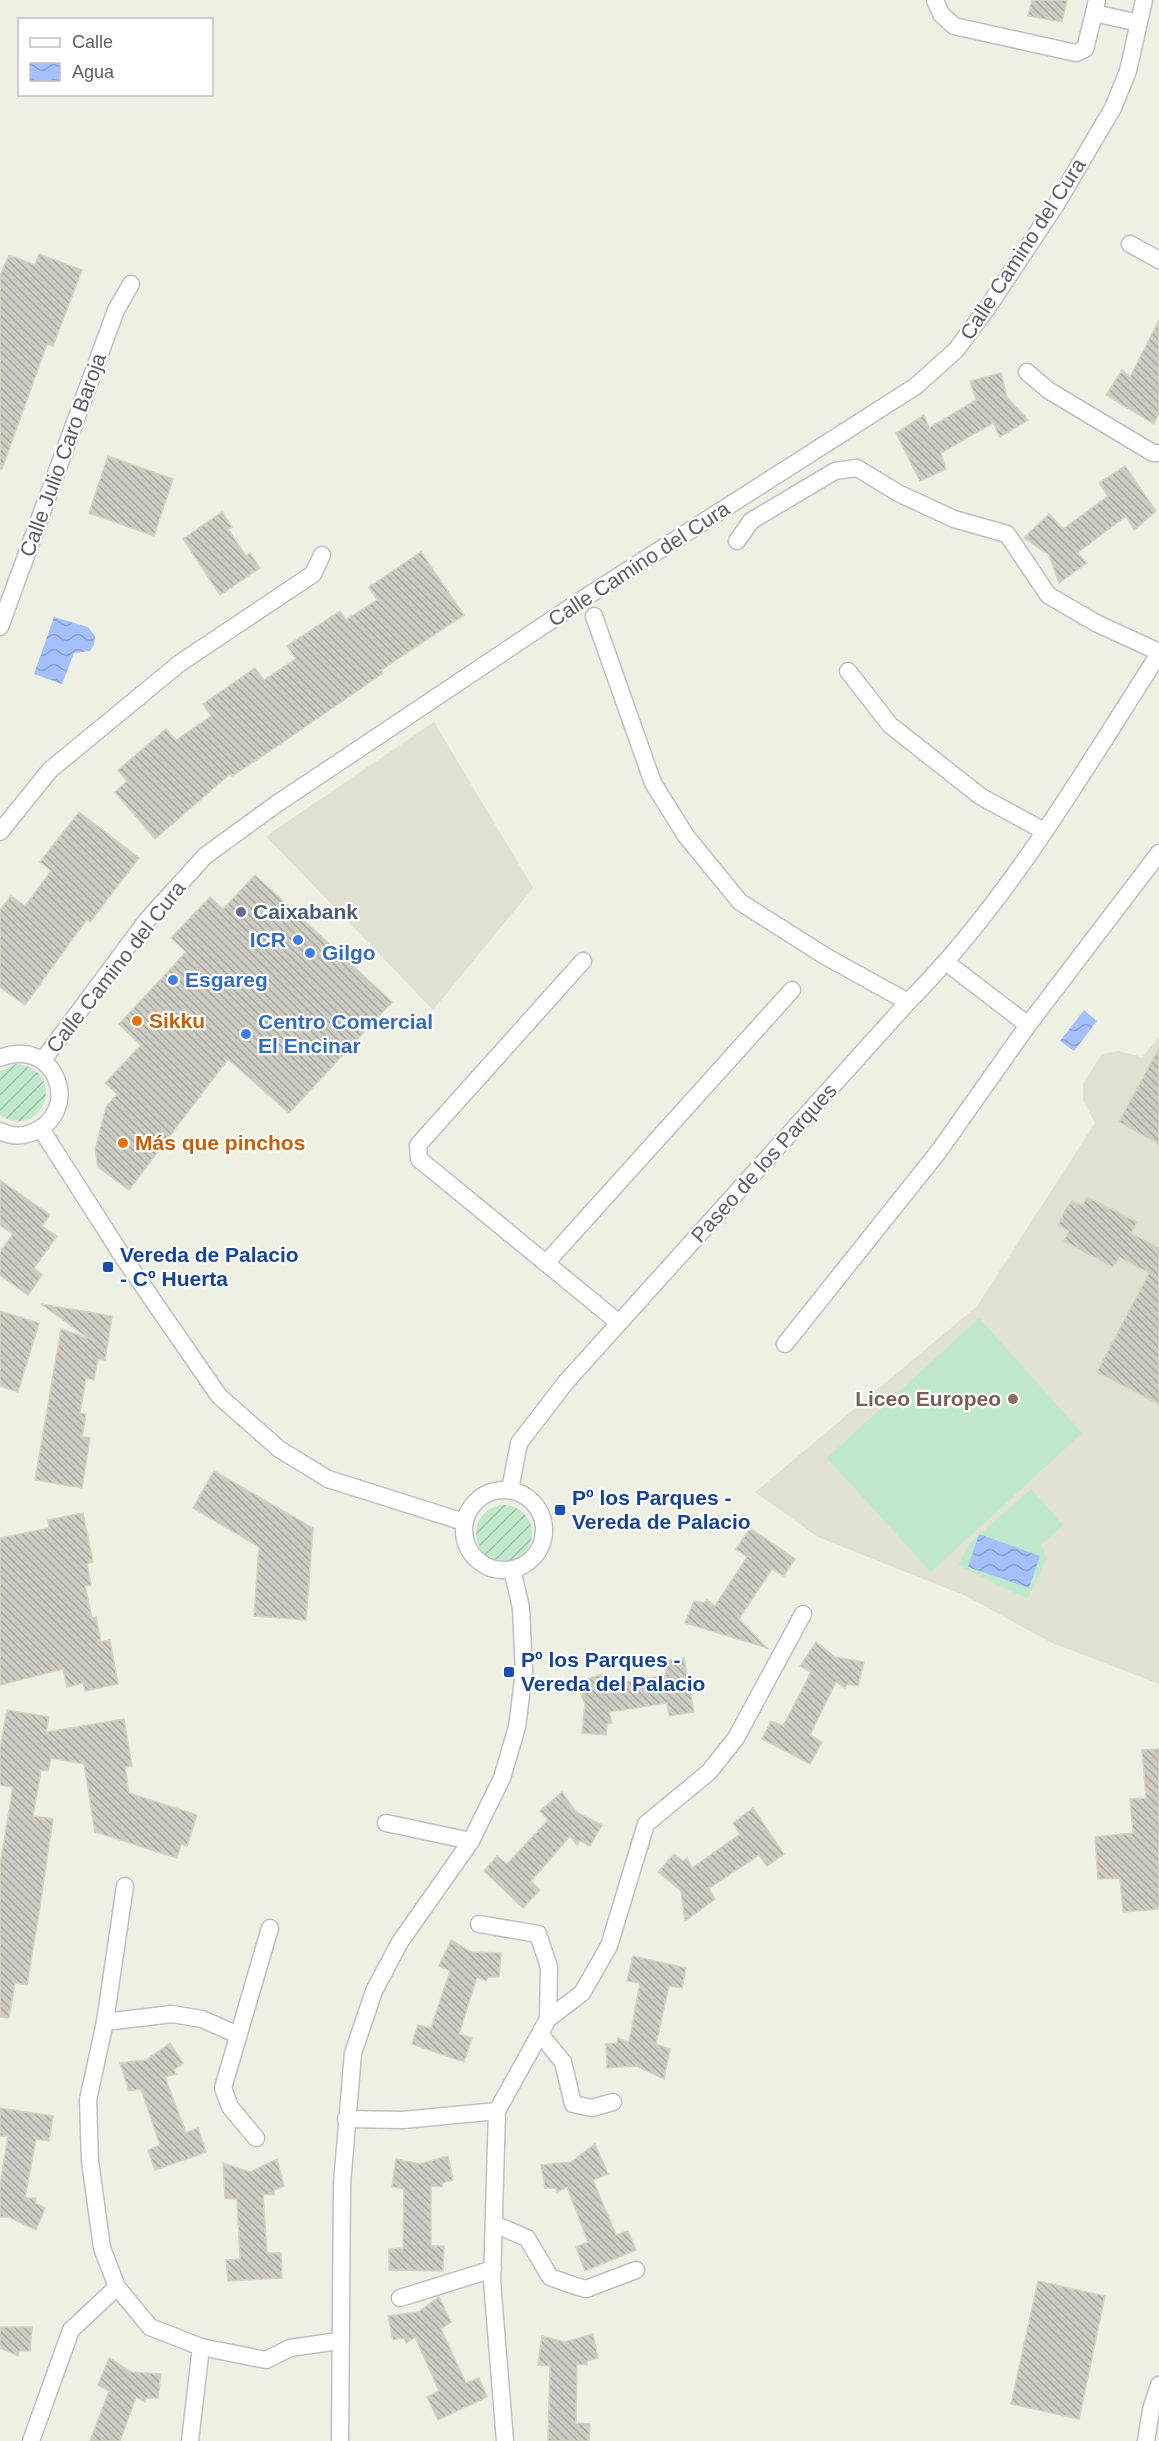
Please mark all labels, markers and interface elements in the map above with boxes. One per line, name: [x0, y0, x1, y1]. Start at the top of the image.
legend: [18, 18, 213, 96]
text: Calle: [72, 32, 113, 52]
text: Agua: [72, 62, 115, 82]
street label: Calle Camino del Cura: [955, 154, 1090, 344]
street label: Calle Julio Caro Baroja: [15, 350, 110, 560]
street label: Calle Camino del Cura: [544, 496, 734, 631]
street label: Calle Camino del Cura: [42, 876, 190, 1057]
place label: Caixabank: [253, 900, 358, 923]
marker: Caixabank: [234, 905, 248, 919]
place label: ICR: [250, 928, 286, 951]
marker: ICR: [291, 933, 305, 947]
place label: Gilgo: [322, 941, 376, 964]
marker: Gilgo: [303, 946, 317, 960]
place label: Esgareg: [185, 968, 268, 991]
marker: Esgareg: [166, 973, 180, 987]
place label: Sikku: [149, 1009, 205, 1032]
place label: Centro Comercial El Encinar: [258, 1010, 433, 1057]
marker: Sikku: [130, 1014, 144, 1028]
marker: Centro Comercial El Encinar: [239, 1027, 253, 1041]
street label: Paseo de los Parques: [686, 1079, 841, 1247]
place label: Más que pinchos: [135, 1131, 305, 1154]
marker: Más que pinchos: [116, 1136, 130, 1150]
place label: Vereda de Palacio - Cº Huerta: [120, 1243, 299, 1290]
marker: Vereda de Palacio - Cº Huerta: [101, 1260, 115, 1274]
place label: Liceo Europeo: [855, 1387, 1001, 1410]
marker: Liceo Europeo: [1006, 1392, 1020, 1406]
place label: Pº los Parques - Vereda de Palacio: [572, 1486, 751, 1533]
marker: Pº los Parques - Vereda de Palacio: [553, 1503, 567, 1517]
place label: Pº los Parques - Vereda del Palacio: [521, 1648, 705, 1695]
marker: Pº los Parques - Vereda del Palacio: [502, 1665, 516, 1679]

